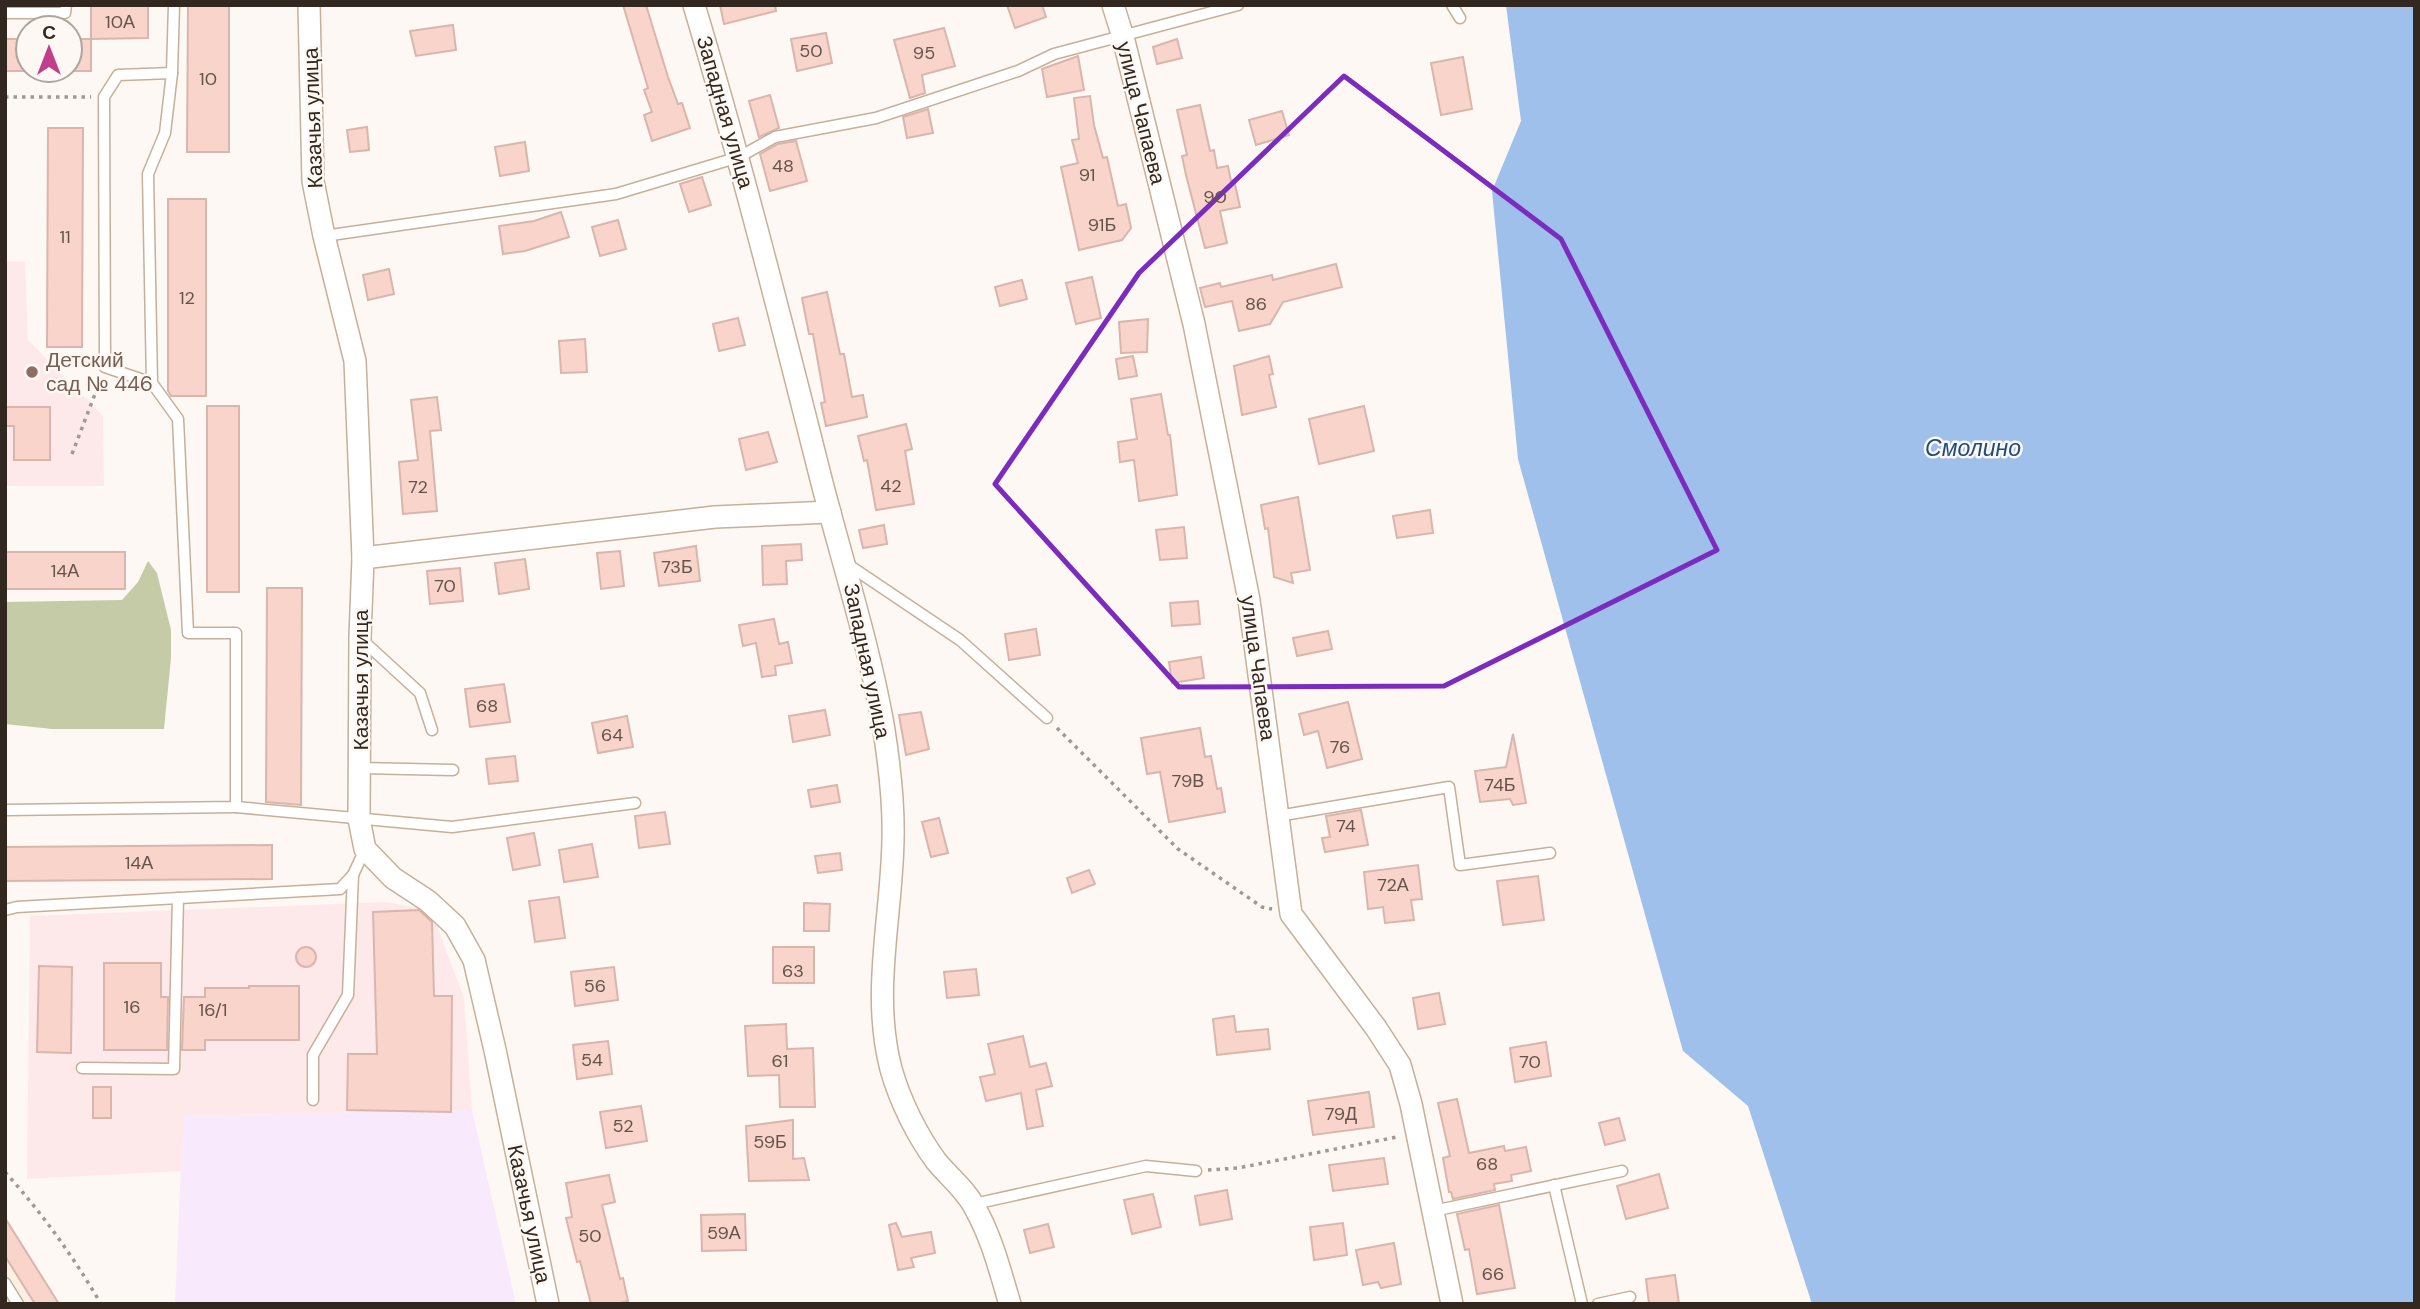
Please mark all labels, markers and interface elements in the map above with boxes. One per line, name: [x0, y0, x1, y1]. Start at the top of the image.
house number: 10А: [105, 10, 135, 34]
north arrow: [14, 14, 84, 84]
text: С: [42, 20, 56, 45]
street label: Западная улица: [690, 32, 760, 192]
house number: 50: [799, 39, 823, 63]
street label: улица Чапаева: [1110, 39, 1172, 188]
house number: 95: [913, 41, 935, 65]
street label: Казачья улица: [297, 47, 329, 189]
house number: 10: [199, 67, 217, 91]
house number: 48: [772, 154, 794, 178]
house number: 91: [1079, 163, 1095, 187]
house number: 90: [1203, 185, 1227, 209]
house number: 91Б: [1088, 213, 1116, 237]
house number: 11: [59, 225, 71, 249]
house number: 12: [179, 286, 195, 310]
house number: 86: [1245, 292, 1267, 316]
place label: Детский сад № 446: [46, 346, 153, 398]
marker: Детский сад № 446: [24, 364, 40, 380]
water label: Смолино: [1925, 433, 2021, 463]
house number: 42: [880, 474, 902, 498]
house number: 72: [408, 475, 428, 499]
house number: 73Б: [661, 555, 693, 579]
house number: 14А: [51, 559, 79, 583]
house number: 70: [434, 574, 456, 598]
street label: Западная улица: [837, 581, 897, 741]
street label: улица Чапаева: [1234, 594, 1282, 743]
street label: Казачья улица: [347, 609, 375, 751]
house number: 68: [476, 694, 498, 718]
house number: 64: [601, 723, 623, 747]
house number: 76: [1330, 735, 1350, 759]
house number: 79В: [1172, 769, 1204, 793]
house number: 74Б: [1484, 773, 1516, 797]
house number: 74: [1336, 814, 1356, 838]
house number: 14А: [125, 851, 153, 875]
house number: 72А: [1377, 873, 1409, 897]
house number: 63: [782, 959, 804, 983]
house number: 56: [584, 974, 606, 998]
house number: 16: [124, 995, 140, 1019]
house number: 16/1: [199, 998, 227, 1022]
house number: 54: [581, 1048, 603, 1072]
house number: 61: [772, 1049, 788, 1073]
house number: 70: [1519, 1050, 1541, 1074]
house number: 79Д: [1325, 1102, 1357, 1126]
house number: 52: [612, 1114, 634, 1138]
house number: 59Б: [753, 1130, 787, 1154]
street label: Казачья улица: [501, 1142, 557, 1286]
house number: 68: [1476, 1152, 1498, 1176]
house number: 59А: [707, 1221, 741, 1245]
house number: 50: [578, 1224, 602, 1248]
house number: 66: [1482, 1262, 1504, 1286]

